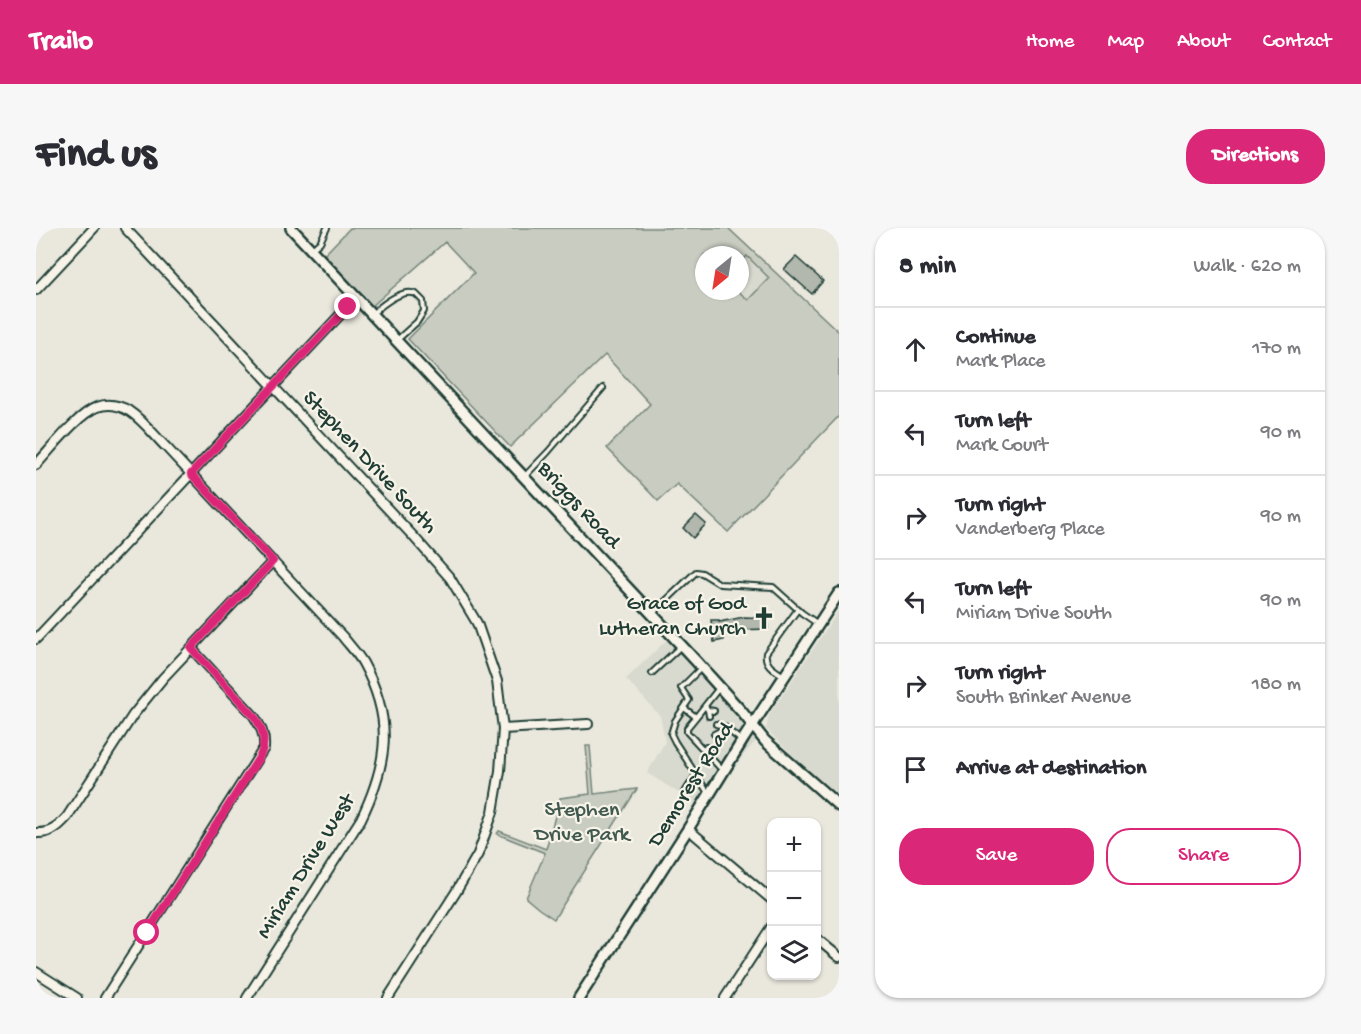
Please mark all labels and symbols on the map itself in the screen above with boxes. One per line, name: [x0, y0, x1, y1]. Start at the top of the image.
north arrow: [695, 246, 749, 300]
route end: [334, 293, 360, 319]
street label: Stephen Drive South: [296, 386, 442, 540]
street label: Briggs Road: [530, 456, 627, 557]
place label: Grace of God Lutheran Church: [599, 592, 748, 643]
church icon: Grace of God Lutheran Church: [751, 605, 777, 631]
street label: Demorest Road: [642, 716, 742, 854]
street label: Miriam Drive West: [252, 788, 363, 944]
park label: Stephen Drive Park: [532, 798, 632, 849]
route start: [133, 919, 159, 945]

